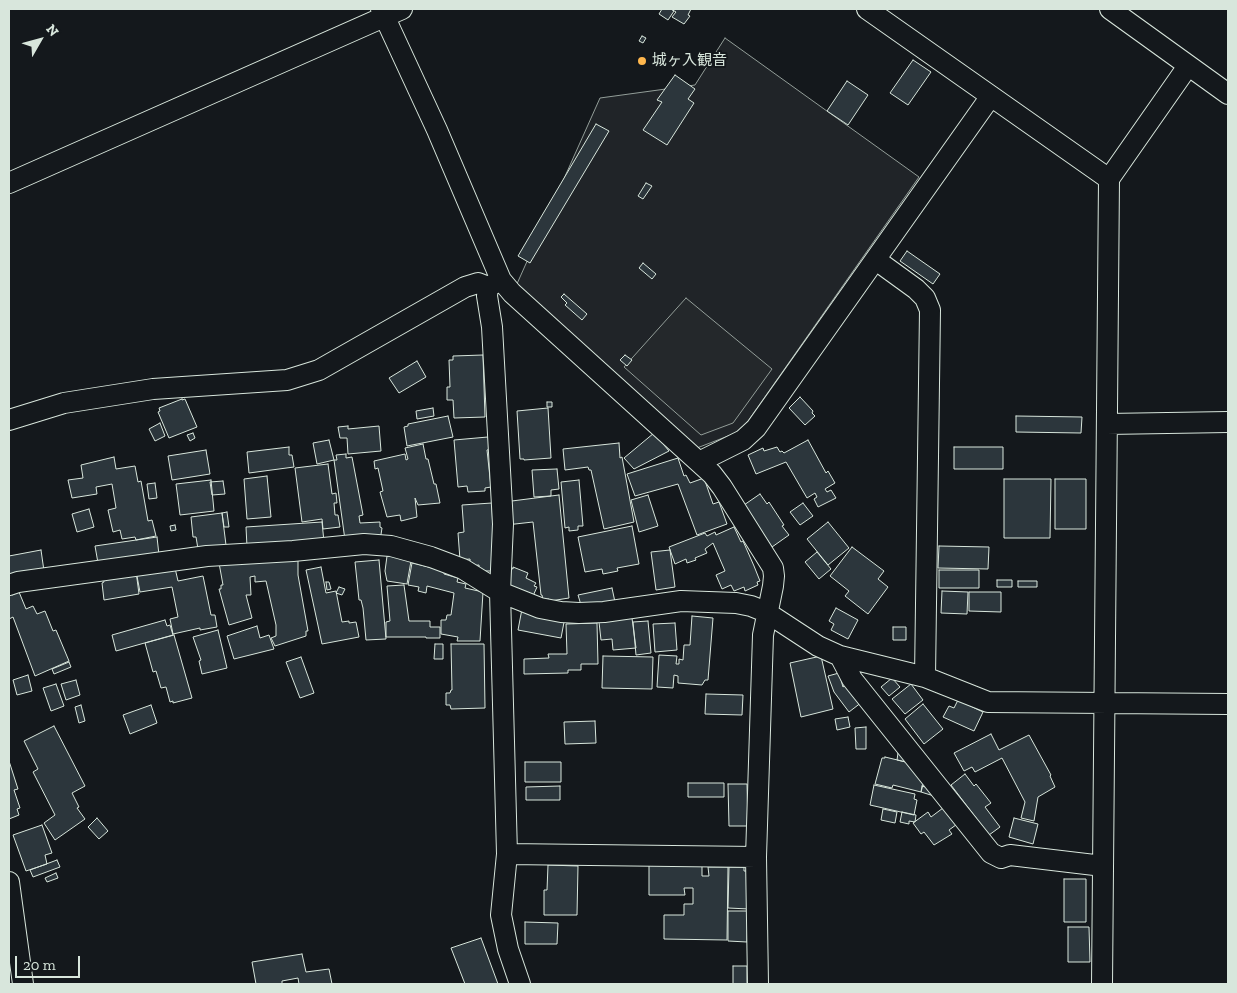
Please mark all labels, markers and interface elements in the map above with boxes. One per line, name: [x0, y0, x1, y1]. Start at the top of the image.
north arrow: [15, 15, 65, 65]
text: N: [42, 21, 62, 40]
place label: 城ヶ入観音: [652, 52, 727, 70]
marker: 城ヶ入観音: [636, 55, 648, 67]
scale bar: [18, 946, 82, 978]
text: 20 m: [23, 956, 56, 974]

